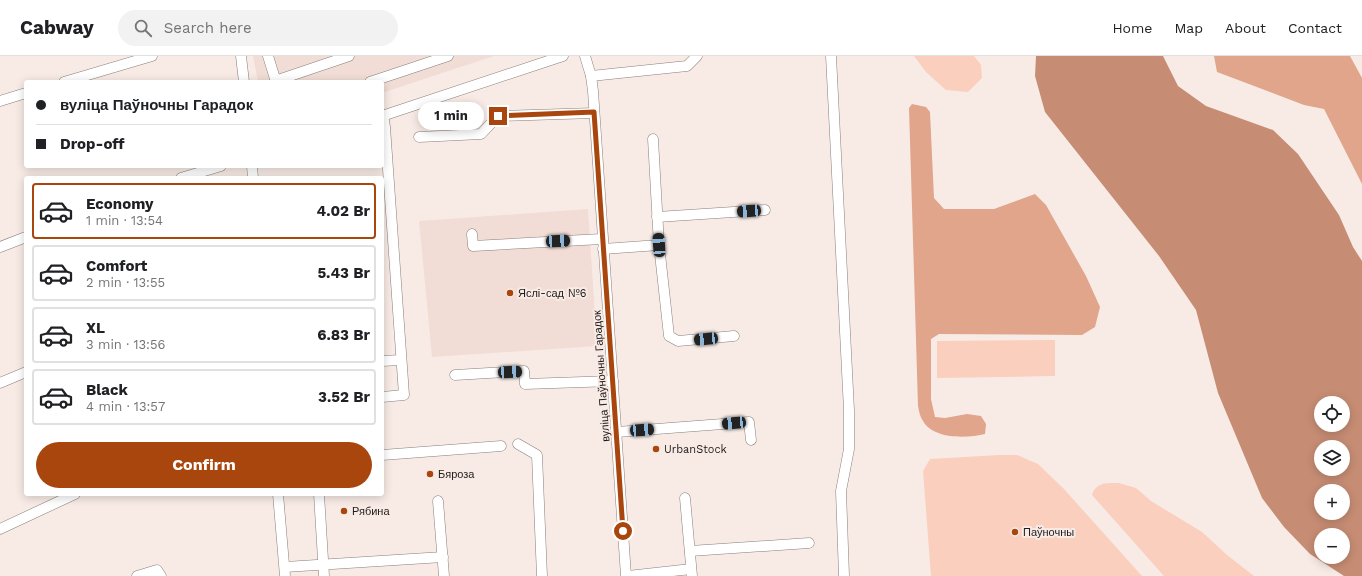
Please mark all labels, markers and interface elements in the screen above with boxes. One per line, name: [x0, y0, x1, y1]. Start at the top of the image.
search box: [118, 10, 398, 46]
text: Cabway: [20, 16, 94, 39]
icon: search: [132, 17, 154, 39]
text: Search here: [164, 19, 252, 37]
text: Home: [1112, 20, 1152, 36]
text: Map: [1174, 20, 1203, 36]
text: About: [1225, 20, 1266, 36]
text: Contact: [1288, 20, 1342, 36]
text: вуліца Паўночны Гарадок: [60, 96, 253, 114]
callout: 1 min: [418, 102, 484, 130]
route end: [489, 107, 507, 125]
text: 1 min: [434, 108, 468, 123]
text: Drop-off: [60, 135, 125, 153]
icon: car: [38, 193, 74, 229]
text: Economy: [86, 195, 153, 213]
text: 4.02 Br: [317, 202, 370, 220]
car: [737, 204, 761, 218]
text: 1 min · 13:54: [86, 213, 163, 228]
car: [652, 233, 666, 257]
car: [546, 234, 570, 248]
icon: car: [38, 255, 74, 291]
text: Comfort: [86, 257, 147, 275]
text: 5.43 Br: [317, 264, 370, 282]
text: 2 min · 13:55: [86, 275, 165, 290]
place label: Яслі-сад №6: [518, 287, 587, 300]
marker: Яслі-сад №6: [505, 288, 515, 298]
street label: вуліца Паўночны Гарадок: [590, 310, 613, 442]
icon: car: [38, 317, 74, 353]
text: XL: [86, 319, 105, 337]
text: 6.83 Br: [317, 326, 370, 344]
car: [694, 332, 718, 346]
text: 3 min · 13:56: [86, 337, 165, 352]
car: [498, 365, 522, 379]
icon: car: [38, 379, 74, 415]
text: Black: [86, 381, 128, 399]
text: 3.52 Br: [318, 388, 370, 406]
map controls: [1314, 396, 1350, 564]
button: locate: [1314, 396, 1350, 432]
text: 4 min · 13:57: [86, 399, 165, 414]
car: [722, 416, 746, 430]
car: [630, 423, 654, 437]
button: layers: [1314, 440, 1350, 476]
button: Confirm: [36, 442, 372, 488]
place label: UrbanStock: [664, 443, 727, 456]
marker: UrbanStock: [651, 444, 661, 454]
place label: Бяроза: [438, 468, 475, 481]
marker: Бяроза: [425, 469, 435, 479]
button: +: [1314, 484, 1350, 520]
place label: Рябина: [352, 505, 390, 518]
marker: Рябина: [339, 506, 349, 516]
route start: [614, 522, 632, 540]
place label: Паўночны: [1023, 526, 1074, 539]
marker: Паўночны: [1010, 527, 1020, 537]
button: −: [1314, 528, 1350, 564]

